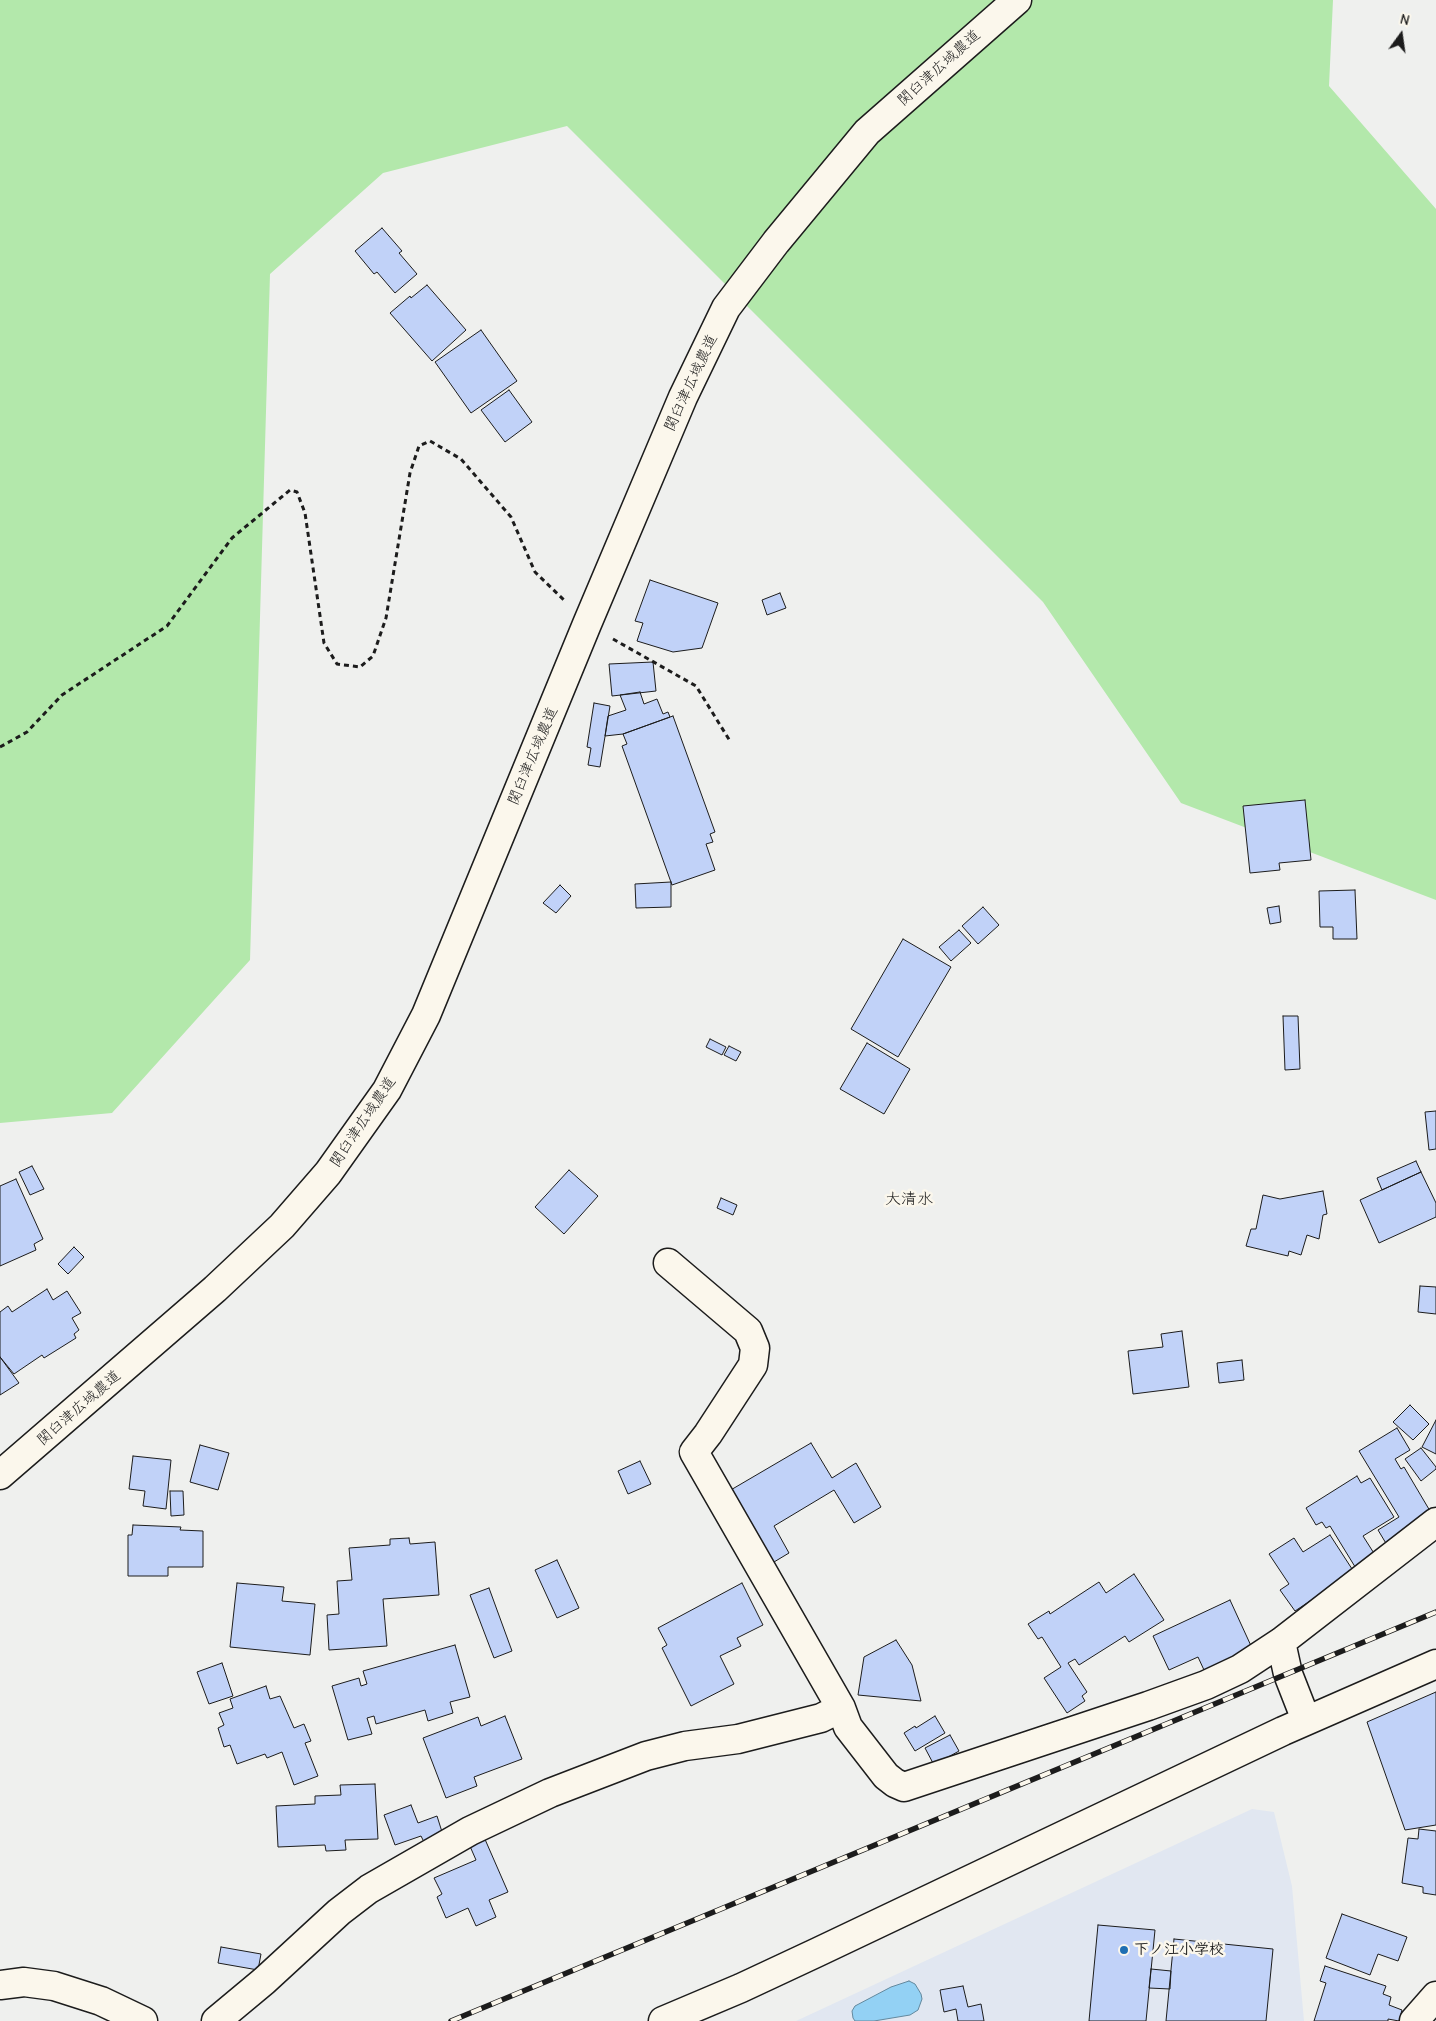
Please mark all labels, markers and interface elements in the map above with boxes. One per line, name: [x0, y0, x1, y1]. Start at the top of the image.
north arrow: [1376, 10, 1426, 60]
text: N: [1398, 11, 1411, 29]
street label: 関臼津広域農道: [894, 26, 984, 110]
street label: 関臼津広域農道: [661, 332, 721, 434]
street label: 関臼津広域農道: [504, 704, 562, 808]
street label: 関臼津広域農道: [326, 1073, 400, 1171]
district label: 大清水: [885, 1189, 933, 1209]
street label: 関臼津広域農道: [33, 1367, 125, 1449]
place label: 下ノ江小学校: [1134, 1941, 1224, 1959]
marker: 下ノ江小学校: [1118, 1944, 1130, 1956]

